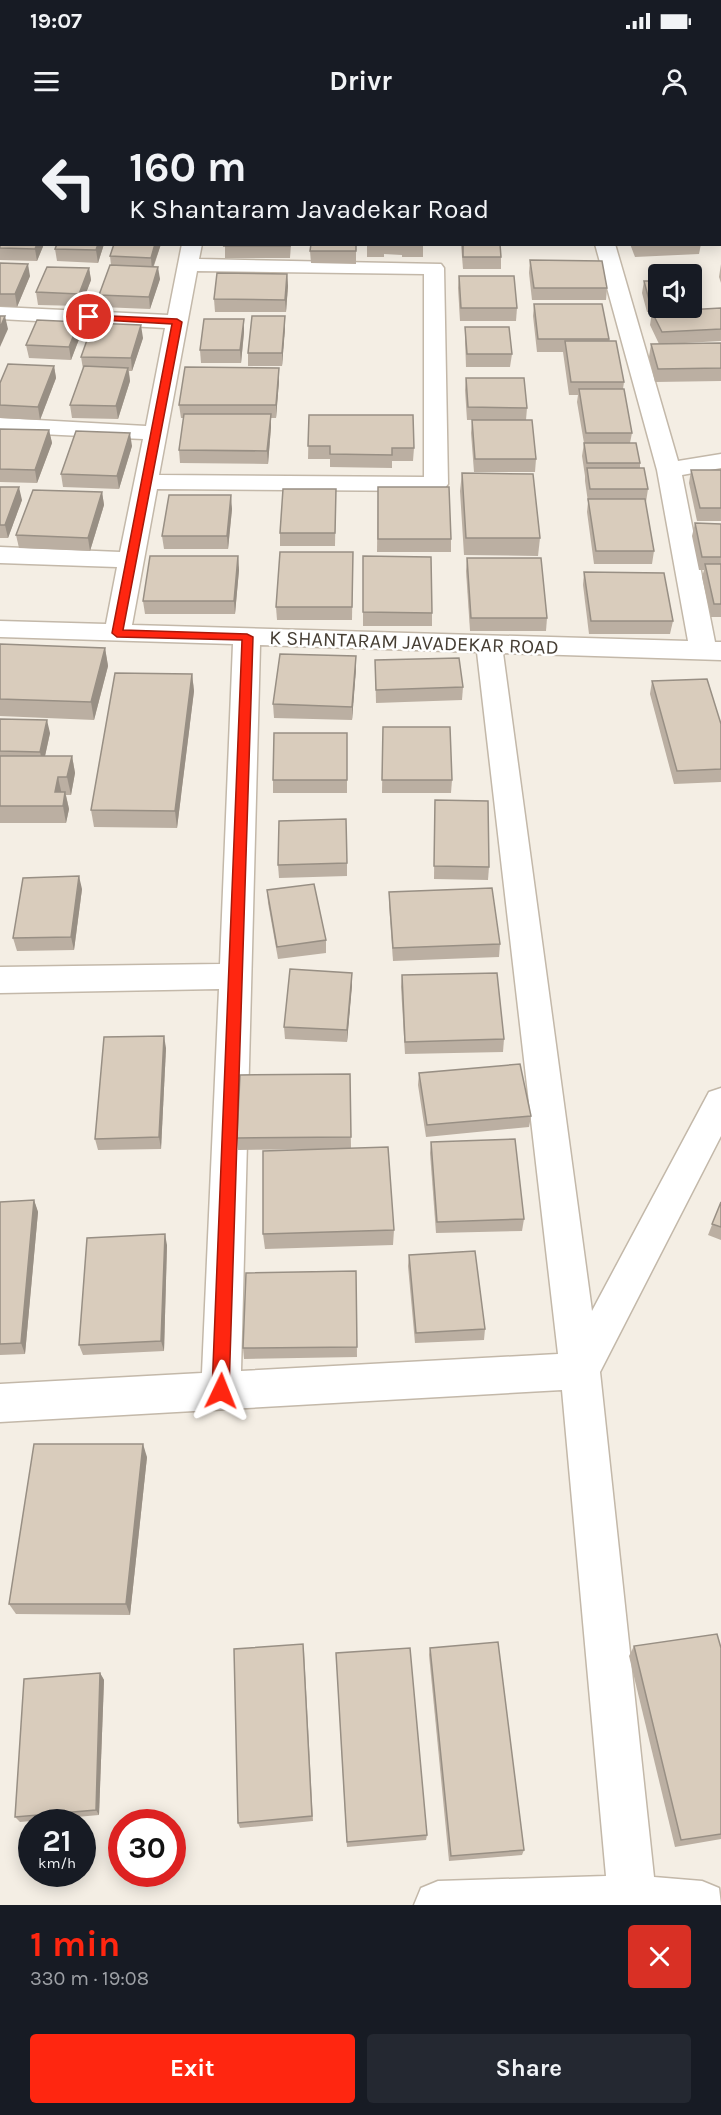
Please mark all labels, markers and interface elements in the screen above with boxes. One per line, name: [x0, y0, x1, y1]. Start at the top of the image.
text: 19:07: [30, 8, 82, 34]
icon: menu: [30, 65, 63, 98]
text: Drivr: [329, 65, 392, 97]
icon: person: [658, 65, 691, 98]
text: 160 m: [129, 142, 247, 192]
icon: left: [30, 144, 108, 222]
text: K Shantaram Javadekar Road: [129, 193, 489, 225]
map controls: [648, 264, 702, 318]
button: sound: [648, 264, 702, 318]
pin: [63, 291, 114, 342]
icon: arrive: [72, 300, 105, 333]
street label: K SHANTARAM JAVADEKAR ROAD: [269, 626, 559, 659]
position arrow: [189, 1359, 253, 1423]
speed limit sign: 30: [108, 1809, 186, 1887]
text: 21: [43, 1823, 71, 1859]
text: km/h: [38, 1854, 76, 1872]
text: 1 min: [30, 1923, 120, 1965]
button: close: [628, 1925, 691, 1988]
text: 330 m · 19:08: [30, 1967, 149, 1990]
button: Exit: [30, 2034, 355, 2103]
button: Share: [367, 2034, 691, 2103]

